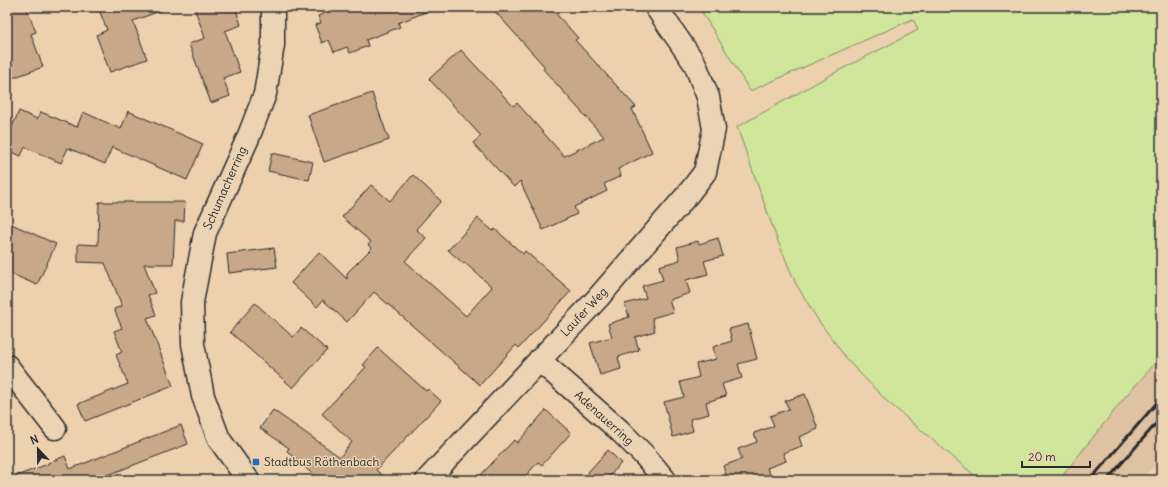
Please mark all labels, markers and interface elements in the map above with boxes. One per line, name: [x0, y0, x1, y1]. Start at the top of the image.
street label: Schumacherring: [199, 144, 250, 232]
street label: Laufer Weg: [557, 284, 610, 339]
street label: Adenauerring: [572, 387, 637, 448]
north arrow: [18, 429, 58, 469]
text: N: [28, 432, 40, 448]
scale bar: [1022, 443, 1090, 469]
text: 20 m: [1028, 449, 1056, 464]
place label: Stadtbus Röthenbach: [264, 454, 379, 469]
marker: Stadtbus Röthenbach: [251, 457, 261, 467]

